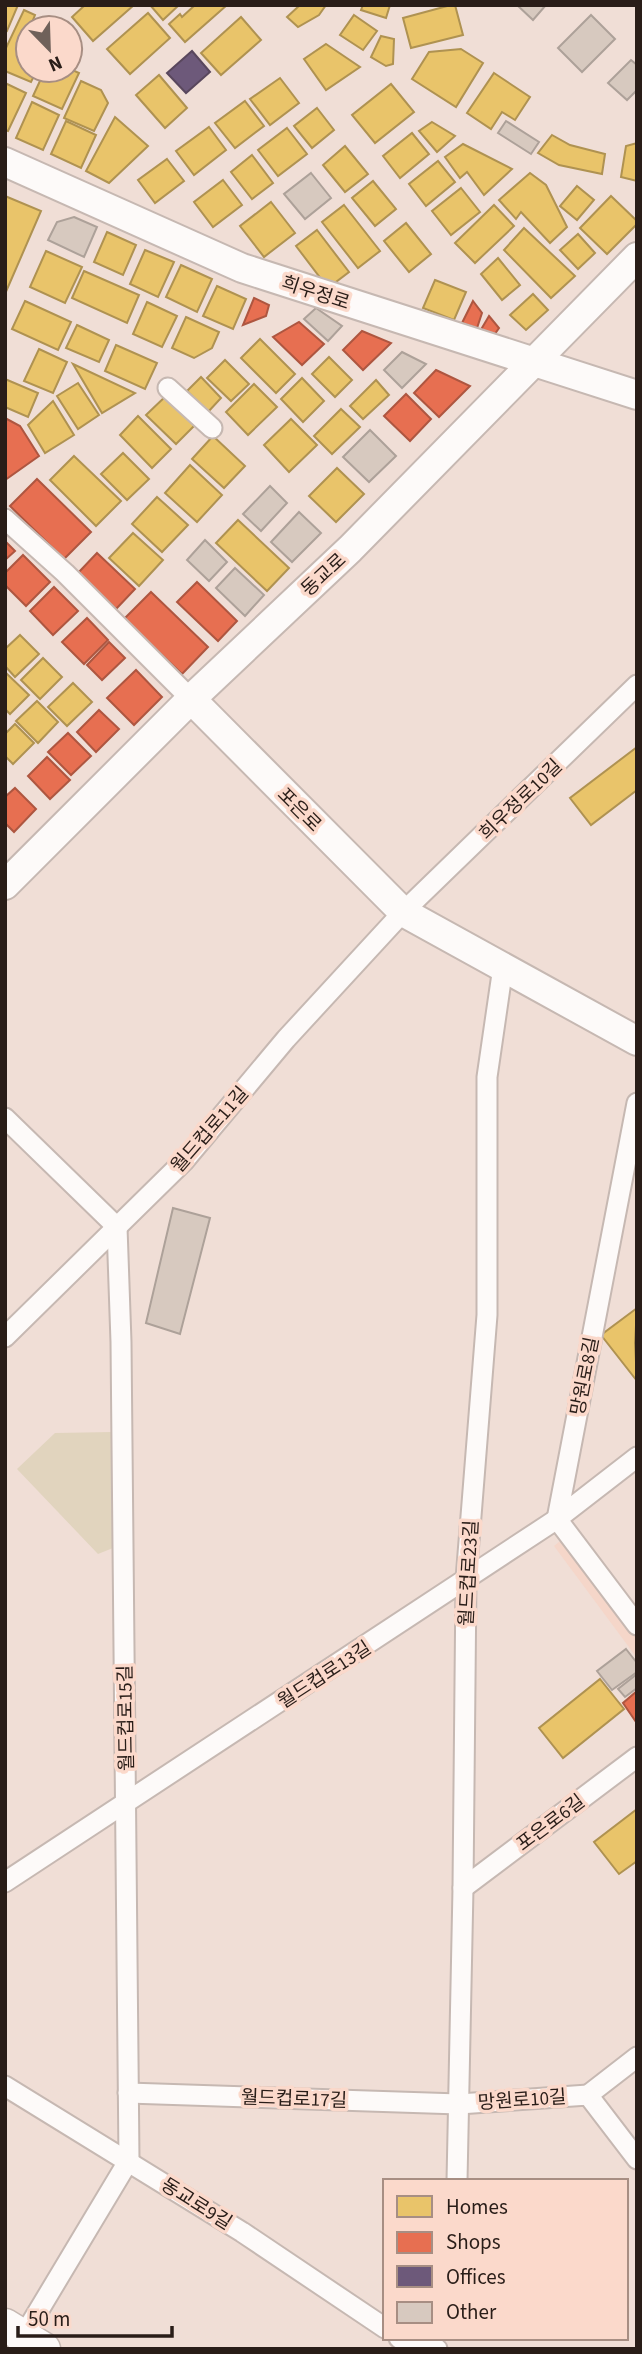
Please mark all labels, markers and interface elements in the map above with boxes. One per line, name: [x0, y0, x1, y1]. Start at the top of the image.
north arrow: [14, 14, 84, 84]
text: N: [44, 48, 66, 78]
street label: 희우정로: [278, 270, 353, 317]
street label: 동교로: [296, 547, 352, 603]
street label: 희우정로10길: [473, 753, 569, 847]
street label: 포은로: [271, 782, 327, 838]
street label: 월드컵로11길: [165, 1081, 255, 1179]
street label: 망원로8길: [565, 1335, 606, 1418]
street label: 월드컵로23길: [453, 1519, 486, 1627]
street label: 월드컵로13길: [273, 1635, 377, 1716]
street label: 월드컵로15길: [112, 1665, 141, 1771]
street label: 포은로6길: [511, 1789, 591, 1858]
street label: 월드컵로17길: [240, 2084, 348, 2115]
street label: 망원로10길: [477, 2084, 567, 2117]
street label: 동교로9길: [155, 2172, 237, 2237]
legend: [383, 2179, 628, 2340]
text: Homes: [446, 2192, 508, 2222]
text: Shops: [446, 2227, 501, 2257]
text: Offices: [446, 2262, 506, 2292]
scale bar: [18, 2294, 172, 2338]
text: Other: [446, 2297, 497, 2327]
text: 50 m: [28, 2304, 70, 2334]

